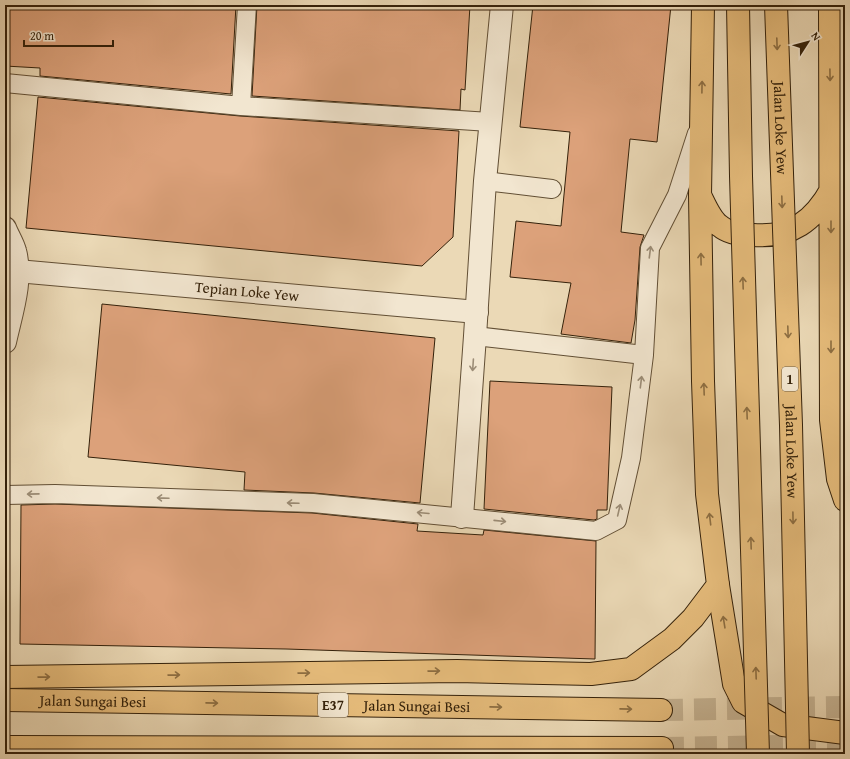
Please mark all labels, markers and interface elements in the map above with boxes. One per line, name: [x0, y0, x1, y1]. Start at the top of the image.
scale bar: [24, 22, 113, 48]
north arrow: [788, 22, 828, 62]
text: 20 m: [30, 27, 54, 44]
text: N: [807, 28, 825, 44]
one-way arrow: [773, 37, 781, 50]
one-way arrow: [826, 68, 834, 81]
street label: Jalan Loke Yew: [769, 79, 793, 175]
one-way arrow: [699, 81, 706, 94]
one-way arrow: [778, 195, 786, 208]
one-way arrow: [827, 220, 835, 233]
one-way arrow: [646, 246, 654, 259]
one-way arrow: [697, 253, 705, 266]
street label: Tepian Loke Yew: [194, 276, 300, 306]
one-way arrow: [740, 277, 747, 290]
one-way arrow: [784, 325, 791, 338]
one-way arrow: [827, 340, 835, 353]
one-way arrow: [470, 358, 477, 371]
road number: 1: [782, 367, 798, 391]
one-way arrow: [637, 376, 645, 389]
one-way arrow: [700, 383, 707, 396]
street label: Jalan Loke Yew: [780, 403, 804, 499]
one-way arrow: [743, 407, 751, 420]
one-way arrow: [27, 490, 40, 498]
one-way arrow: [157, 494, 170, 502]
one-way arrow: [287, 499, 300, 506]
one-way arrow: [616, 504, 624, 517]
one-way arrow: [417, 509, 430, 517]
one-way arrow: [789, 511, 797, 524]
one-way arrow: [706, 513, 714, 526]
one-way arrow: [493, 517, 506, 524]
one-way arrow: [747, 537, 755, 550]
one-way arrow: [720, 616, 728, 629]
one-way arrow: [427, 667, 440, 675]
one-way arrow: [752, 667, 759, 680]
one-way arrow: [297, 669, 310, 677]
one-way arrow: [167, 671, 180, 679]
one-way arrow: [37, 673, 50, 681]
street label: Jalan Sungai Besi: [38, 689, 146, 712]
road number: E37: [318, 693, 348, 717]
street label: Jalan Sungai Besi: [361, 694, 470, 717]
one-way arrow: [205, 699, 218, 707]
one-way arrow: [489, 703, 502, 711]
one-way arrow: [619, 705, 632, 713]

